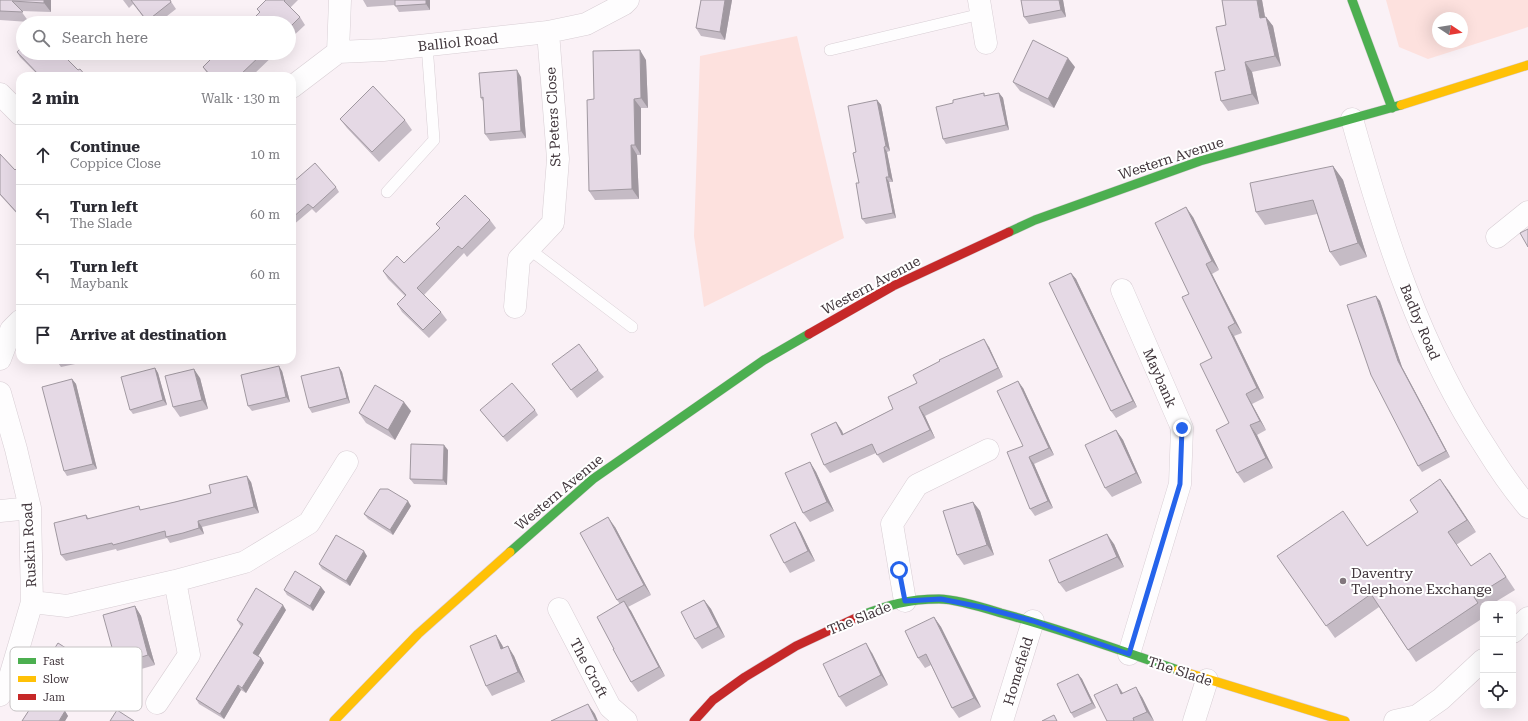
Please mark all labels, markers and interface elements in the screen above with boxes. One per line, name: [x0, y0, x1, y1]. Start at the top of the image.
north arrow: [1432, 12, 1468, 48]
search box: [16, 16, 296, 60]
icon: search: [30, 27, 52, 49]
text: Search here: [62, 29, 148, 47]
street label: Balliol Road: [417, 30, 499, 54]
street label: St Peters Close: [542, 66, 564, 167]
text: 2 min: [32, 88, 79, 108]
text: Walk · 130 m: [201, 91, 280, 106]
street label: Western Avenue: [1117, 133, 1226, 182]
text: Continue: [70, 138, 140, 156]
icon: ahead: [32, 144, 54, 166]
text: 10 m: [250, 147, 280, 162]
text: Coppice Close: [70, 156, 161, 171]
text: Turn left: [70, 198, 138, 216]
icon: left: [32, 204, 54, 226]
text: 60 m: [250, 207, 280, 222]
text: The Slade: [70, 216, 132, 231]
street label: Western Avenue: [819, 252, 923, 318]
text: Turn left: [70, 258, 138, 276]
icon: left: [32, 264, 54, 286]
text: 60 m: [250, 267, 280, 282]
text: Maybank: [70, 276, 128, 291]
street label: Badby Road: [1397, 282, 1443, 362]
icon: arrive: [32, 324, 54, 346]
text: Arrive at destination: [70, 326, 226, 344]
street label: Maybank: [1140, 346, 1180, 410]
route end: [1173, 419, 1191, 437]
street label: Western Avenue: [512, 451, 606, 533]
street label: Ruskin Road: [19, 502, 39, 588]
route start: [890, 561, 908, 579]
place label: Daventry Telephone Exchange: [1351, 565, 1492, 597]
marker: Daventry Telephone Exchange: [1338, 576, 1348, 586]
street label: The Slade: [825, 598, 893, 638]
map controls: [1480, 601, 1516, 709]
button: +: [1480, 601, 1516, 637]
street label: Homefield: [1000, 635, 1036, 707]
street label: The Croft: [567, 636, 611, 700]
button: −: [1480, 637, 1516, 673]
legend: [10, 647, 142, 711]
street label: The Slade: [1146, 653, 1215, 689]
text: Fast: [43, 655, 64, 668]
text: Slow: [43, 673, 70, 686]
button: locate: [1480, 673, 1516, 709]
text: Jam: [43, 691, 65, 704]

